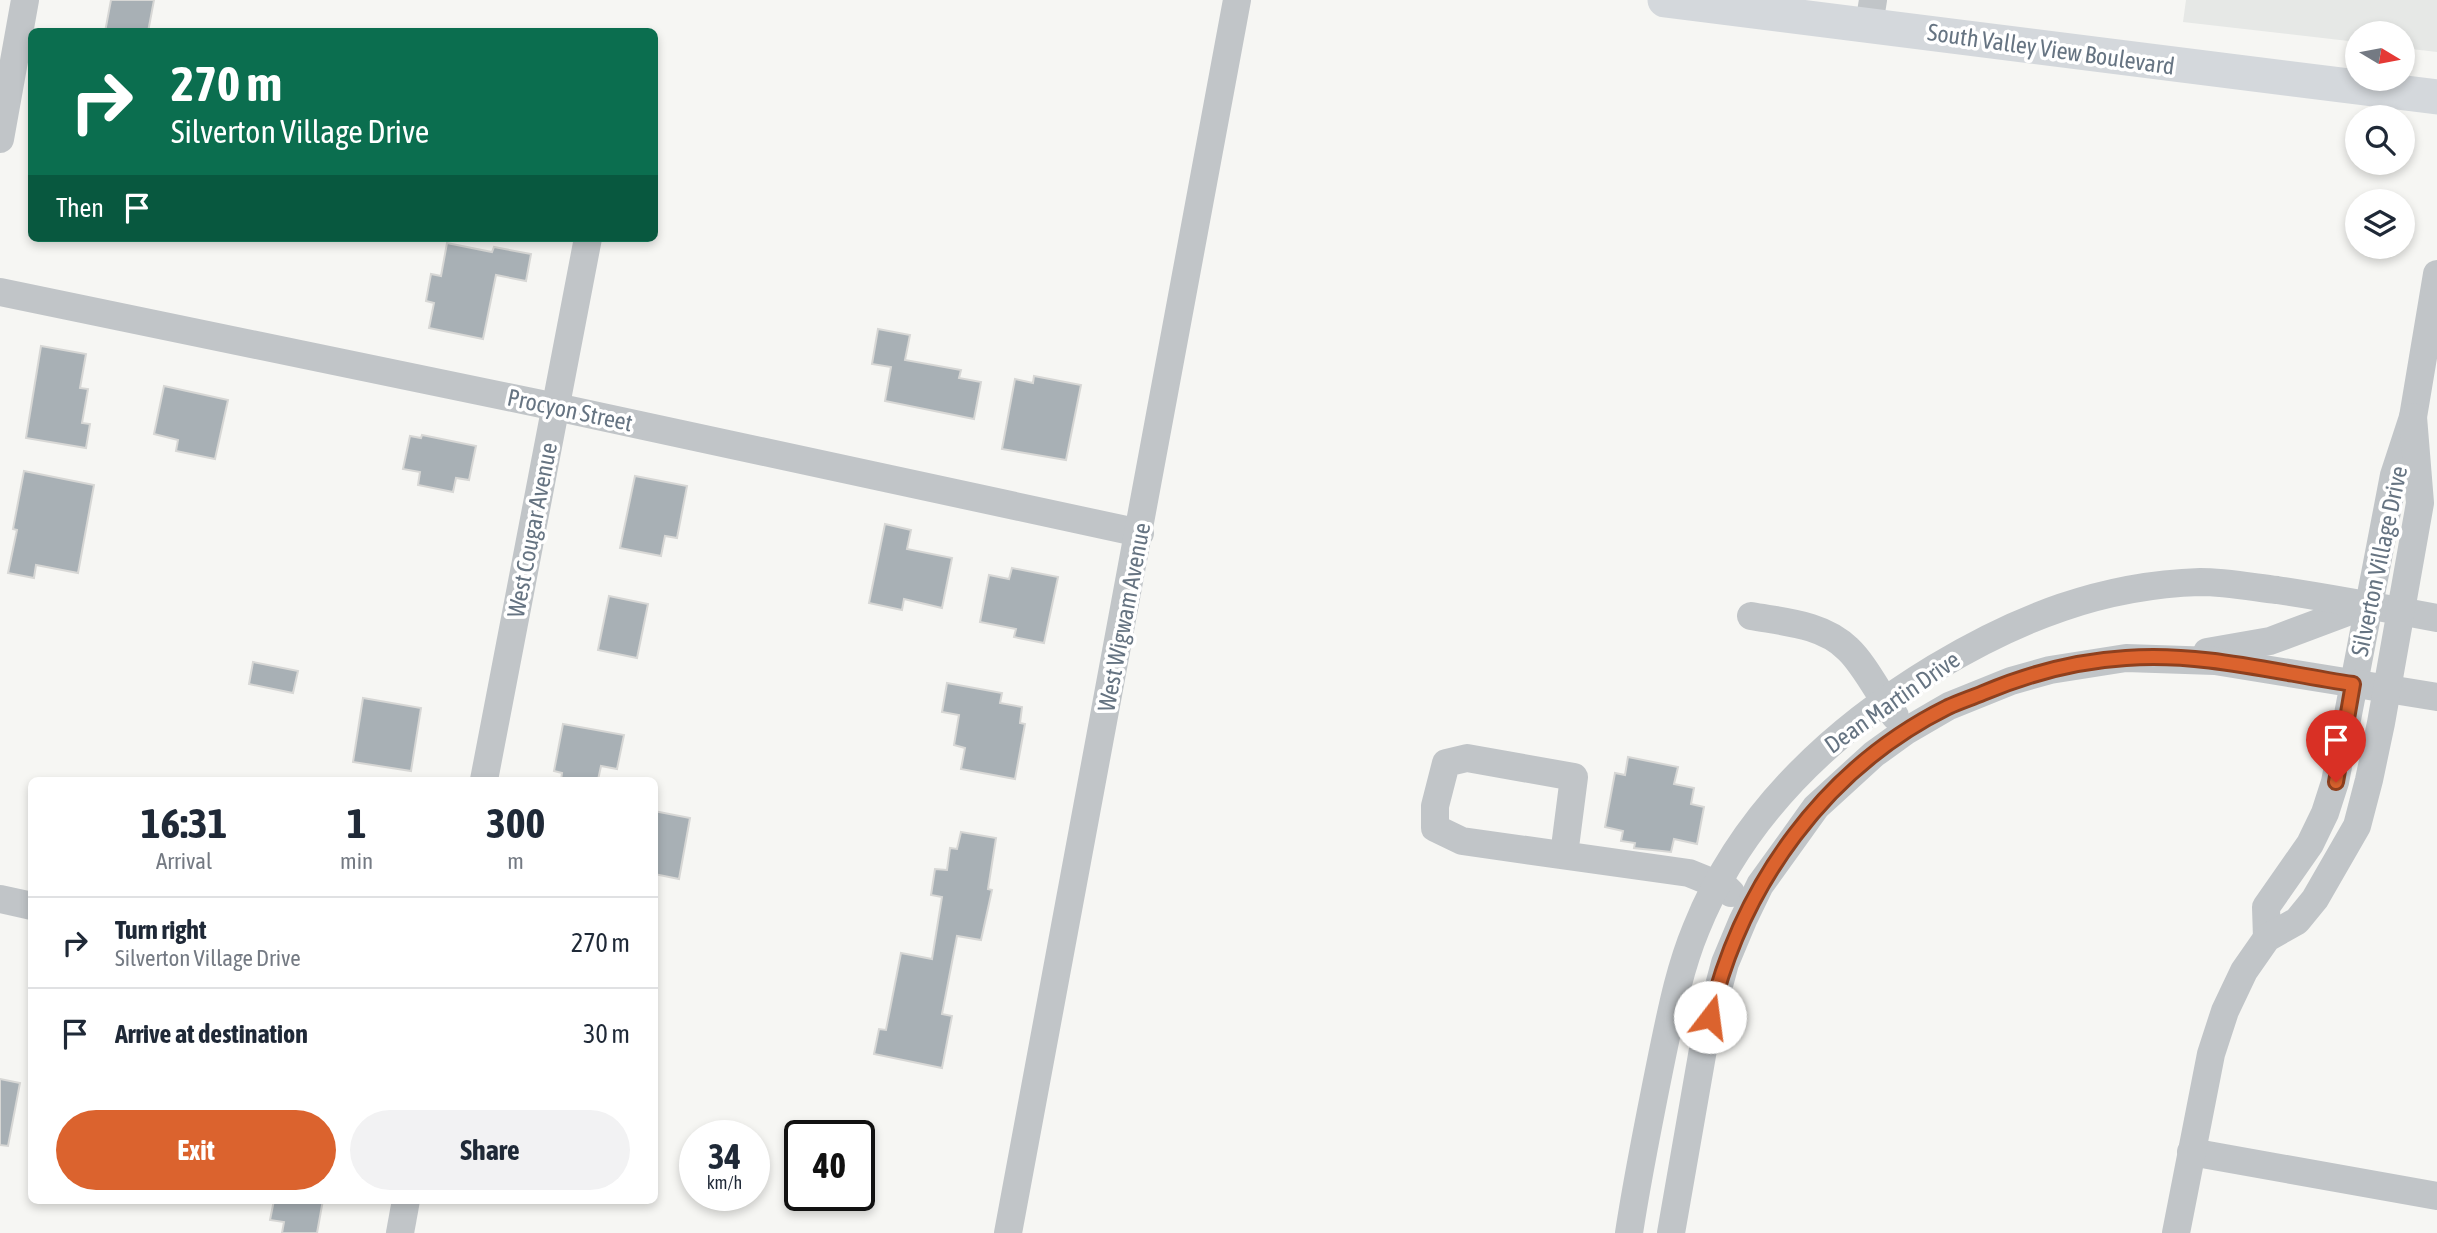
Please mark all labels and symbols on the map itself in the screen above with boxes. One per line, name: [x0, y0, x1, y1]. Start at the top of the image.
street label: South Valley View Boulevard: [1926, 18, 2176, 80]
north arrow: [2345, 21, 2415, 91]
street label: Procyon Street: [505, 384, 635, 436]
street label: West Cougar Avenue: [502, 440, 562, 620]
street label: Silverton Village Drive: [2346, 463, 2412, 659]
street label: West Wigwam Avenue: [1092, 520, 1156, 714]
street label: Dean Martin Drive: [1819, 645, 1965, 759]
pin: [2306, 710, 2366, 782]
position arrow: [1673, 980, 1747, 1054]
speed limit sign: 40: [784, 1120, 875, 1211]

